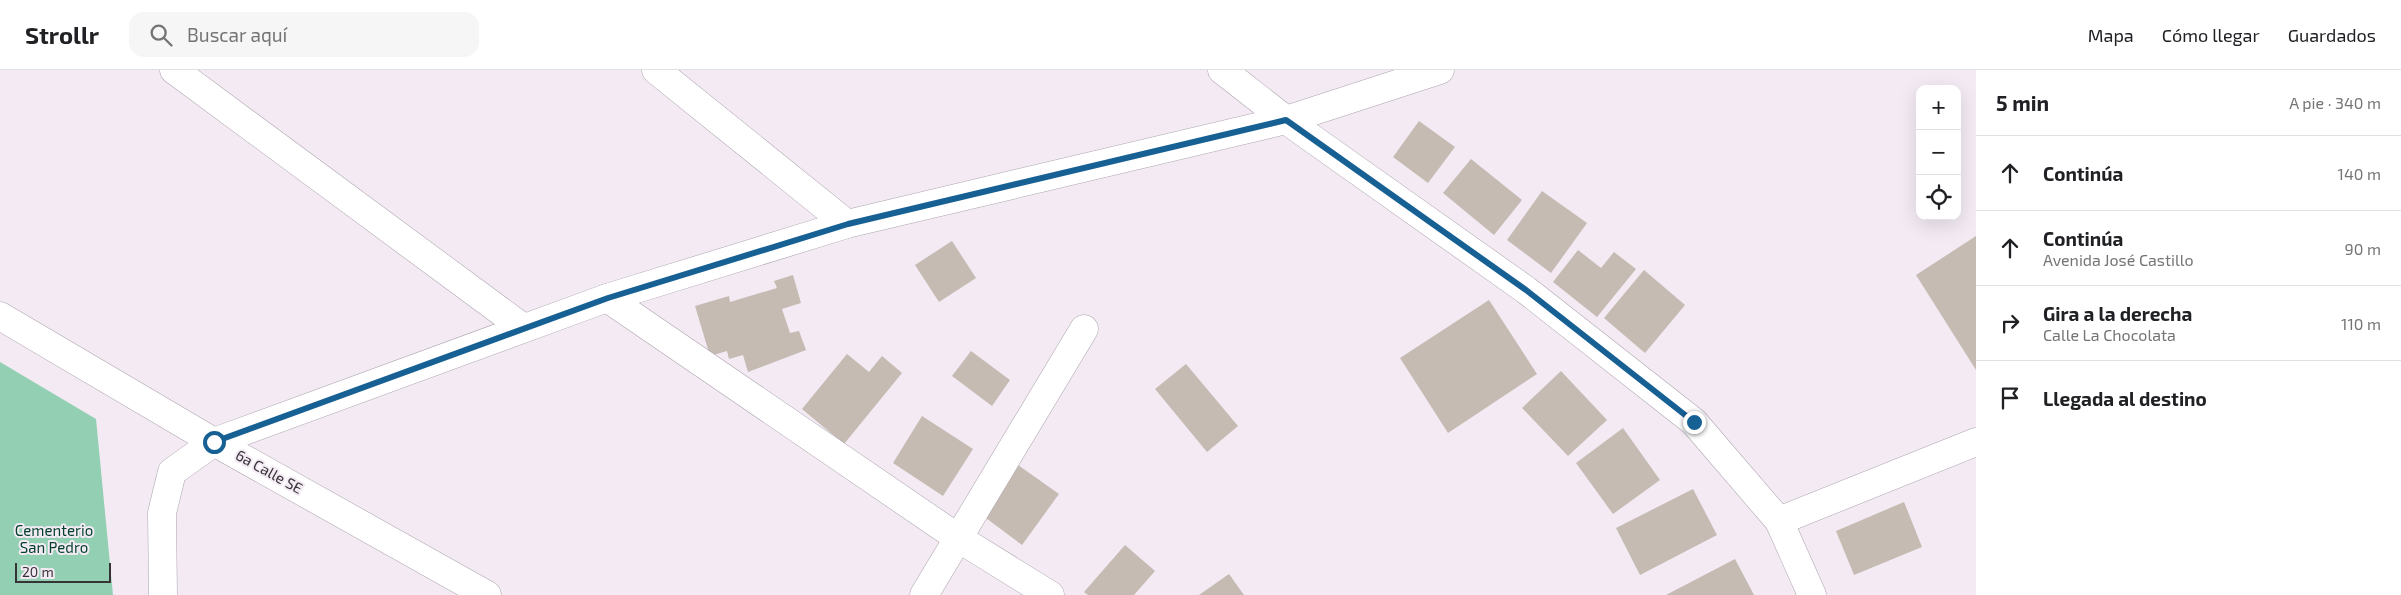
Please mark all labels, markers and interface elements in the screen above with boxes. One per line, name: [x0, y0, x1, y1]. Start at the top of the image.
search box: [129, 12, 479, 57]
text: Strollr: [25, 20, 99, 49]
icon: search: [147, 21, 175, 49]
text: Buscar aquí: [187, 23, 287, 46]
text: Mapa: [2088, 24, 2134, 46]
text: Cómo llegar: [2162, 24, 2260, 46]
text: Guardados: [2288, 24, 2376, 46]
map controls: [1916, 85, 1961, 220]
button: +: [1916, 85, 1961, 130]
text: 5 min: [1996, 90, 2049, 115]
text: A pie · 340 m: [2289, 93, 2381, 112]
button: −: [1916, 130, 1961, 175]
icon: ahead: [1996, 159, 2024, 187]
text: Continúa: [2043, 162, 2123, 185]
text: 140 m: [2338, 164, 2381, 183]
button: locate: [1916, 175, 1961, 220]
text: Continúa: [2043, 227, 2123, 250]
icon: ahead: [1996, 234, 2024, 262]
text: 90 m: [2345, 239, 2381, 258]
text: Avenida José Castillo: [2043, 250, 2194, 269]
text: Gira a la derecha: [2043, 302, 2192, 325]
icon: right: [1996, 309, 2024, 337]
text: 110 m: [2341, 314, 2381, 333]
text: Calle La Chocolata: [2043, 325, 2176, 344]
icon: arrive: [1996, 384, 2024, 412]
text: Llegada al destino: [2043, 387, 2207, 410]
route end: [1683, 411, 1706, 434]
route start: [203, 431, 226, 454]
street label: 6a Calle SE: [233, 445, 306, 497]
park label: Cementerio San Pedro: [15, 521, 93, 556]
scale bar: [15, 560, 111, 583]
text: 20 m: [22, 563, 54, 580]

